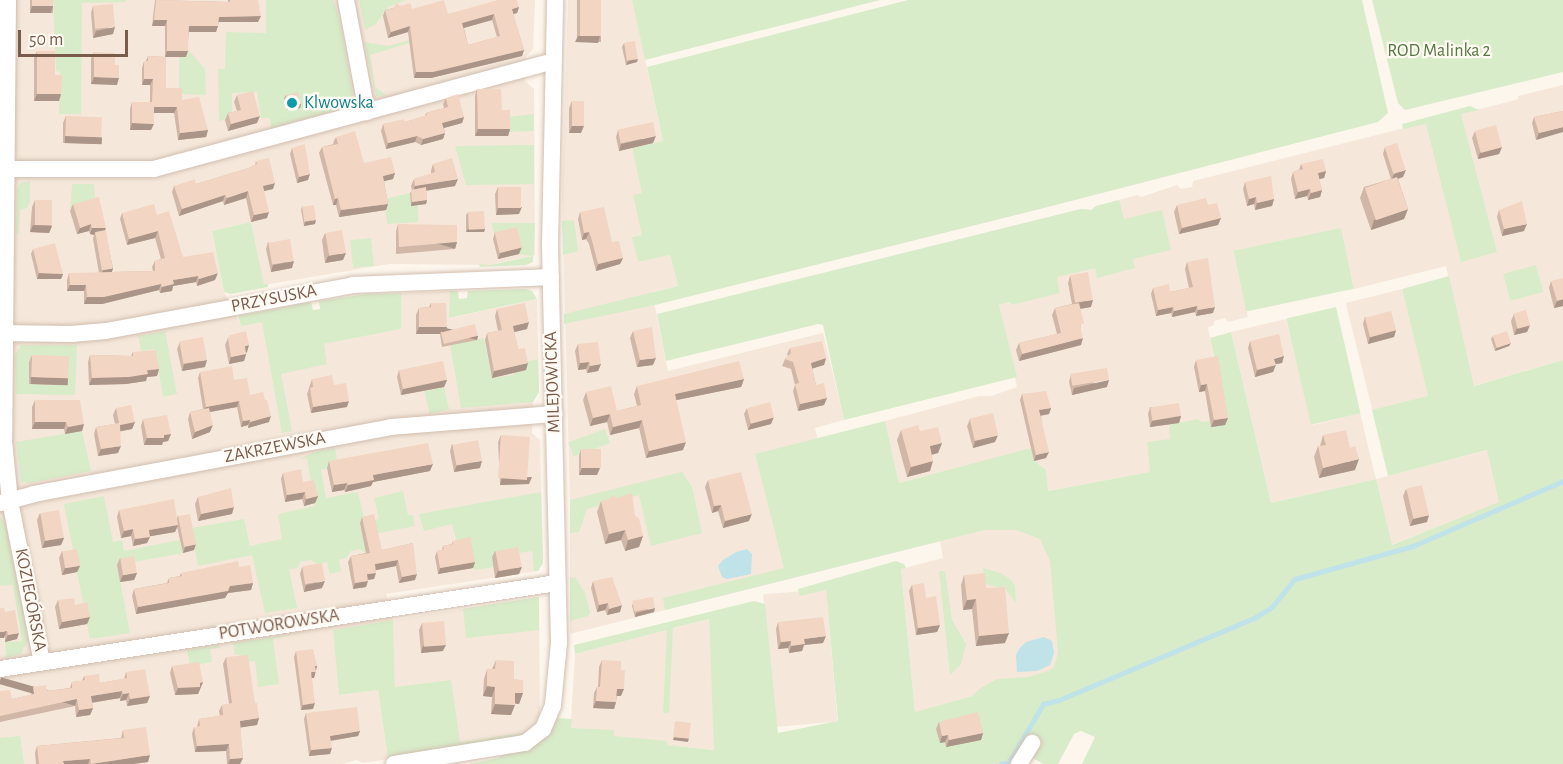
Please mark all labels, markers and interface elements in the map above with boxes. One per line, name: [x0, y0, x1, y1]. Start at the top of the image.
scale bar: [21, 18, 130, 56]
text: 50 m: [29, 31, 63, 49]
park label: ROD Malinka 2: [1387, 40, 1491, 62]
place label: Klwowska: [304, 92, 374, 114]
marker: Klwowska: [285, 96, 299, 110]
street label: PRZYSUSKA: [229, 280, 319, 318]
street label: MILEJOWICKA: [540, 331, 566, 433]
street label: ZAKRZEWSKA: [223, 428, 327, 468]
street label: KOZIEGÓRSKA: [9, 547, 51, 653]
street label: POTWOROWSKA: [217, 605, 341, 645]

